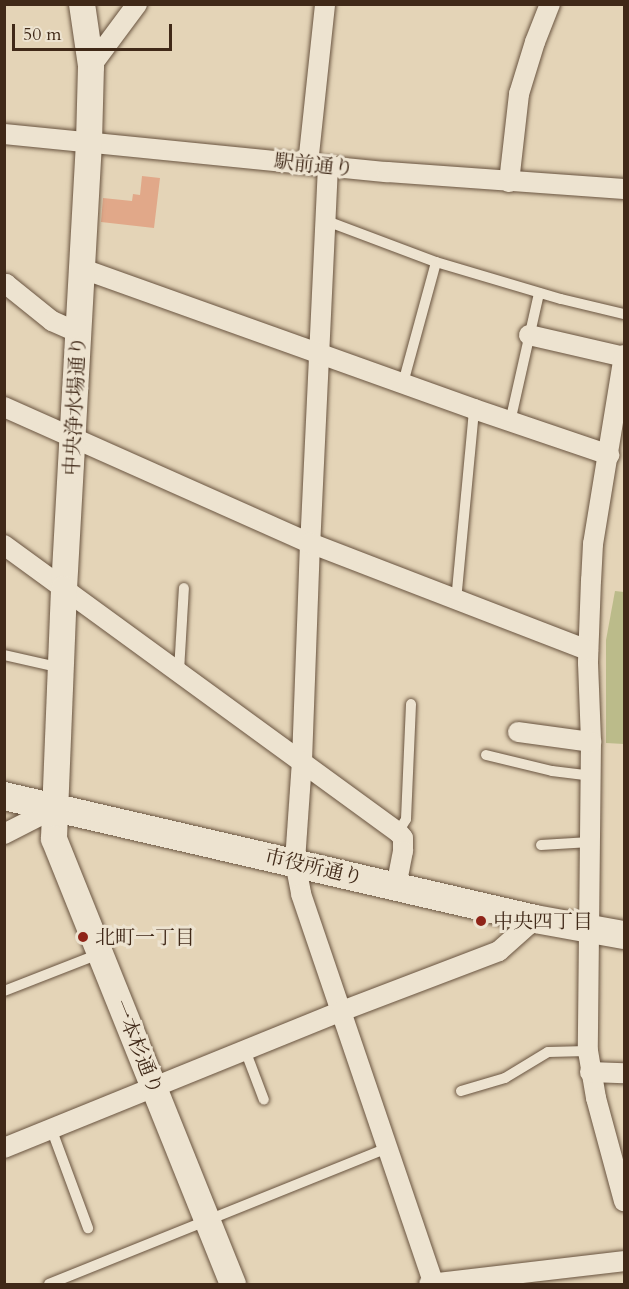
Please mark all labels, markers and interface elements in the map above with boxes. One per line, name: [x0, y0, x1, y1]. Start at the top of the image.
scale bar: [15, 12, 176, 50]
text: 50 m: [23, 22, 62, 47]
street label: 駅前通り: [273, 149, 355, 181]
street label: 中央浄水場通り: [59, 335, 91, 477]
street label: 市役所通り: [263, 844, 365, 890]
place label: 中央四丁目: [493, 909, 593, 933]
marker: 中央四丁目: [474, 914, 488, 928]
place label: 北町一丁目: [95, 925, 195, 949]
marker: 北町一丁目: [76, 930, 90, 944]
street label: 一本杉通り: [108, 996, 168, 1098]

